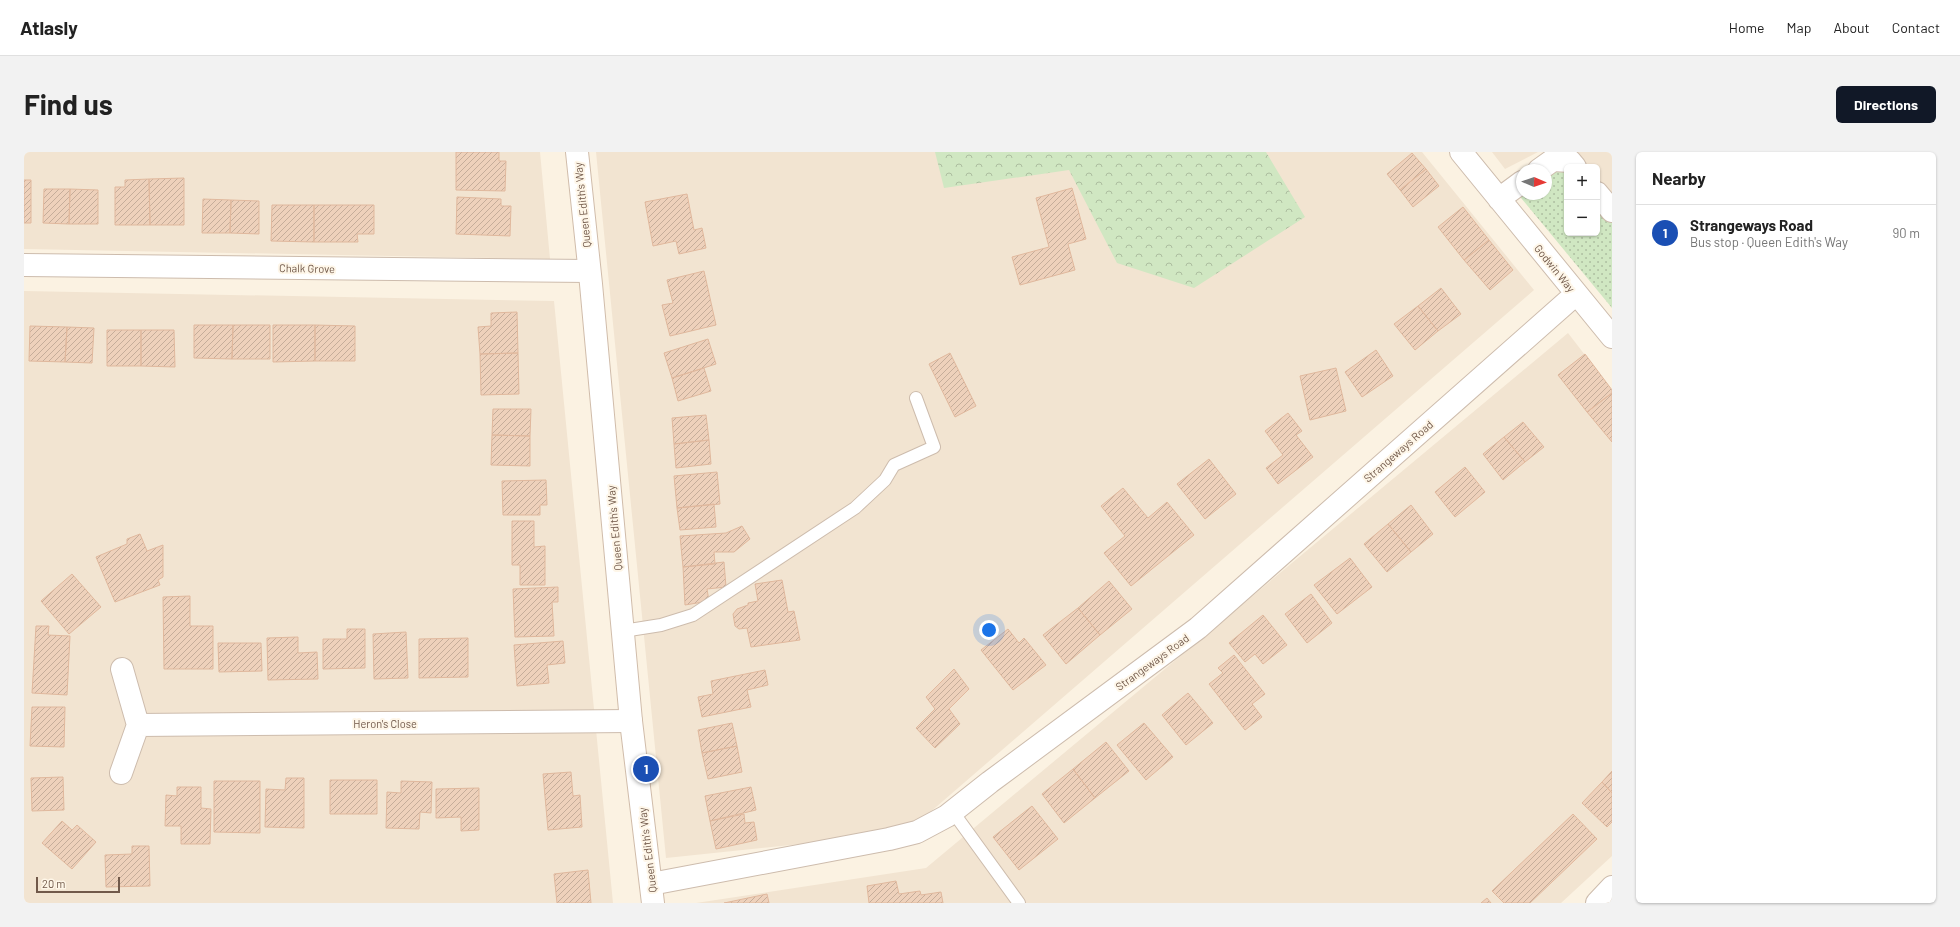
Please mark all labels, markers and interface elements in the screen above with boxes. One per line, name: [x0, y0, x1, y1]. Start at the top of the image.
text: Atlasly: [20, 16, 78, 39]
text: Home: [1729, 19, 1765, 36]
text: Map: [1787, 19, 1811, 36]
text: About: [1833, 19, 1870, 36]
text: Contact: [1892, 19, 1940, 36]
button: Directions: [1836, 86, 1936, 123]
text: Find us: [24, 87, 113, 121]
street label: Queen Edith's Way: [571, 162, 593, 248]
north arrow: [1516, 164, 1552, 200]
map controls: [1564, 164, 1600, 236]
button: +: [1564, 164, 1600, 200]
text: Nearby: [1652, 168, 1706, 188]
button: −: [1564, 200, 1600, 236]
text: Strangeways Road: [1690, 216, 1813, 234]
text: 1: [1663, 225, 1667, 241]
text: 90 m: [1893, 225, 1920, 241]
text: Bus stop · Queen Edith's Way: [1690, 234, 1848, 250]
street label: Godwin Way: [1532, 242, 1578, 294]
street label: Chalk Grove: [279, 261, 335, 275]
street label: Strangeways Road: [1361, 417, 1435, 485]
street label: Queen Edith's Way: [604, 485, 624, 571]
your location: [979, 620, 999, 640]
street label: Strangeways Road: [1113, 631, 1191, 693]
street label: Heron's Close: [353, 717, 417, 730]
pin: 1: [633, 754, 659, 784]
street label: Queen Edith's Way: [635, 807, 659, 893]
scale bar: [36, 875, 120, 894]
text: 20 m: [42, 877, 65, 890]

